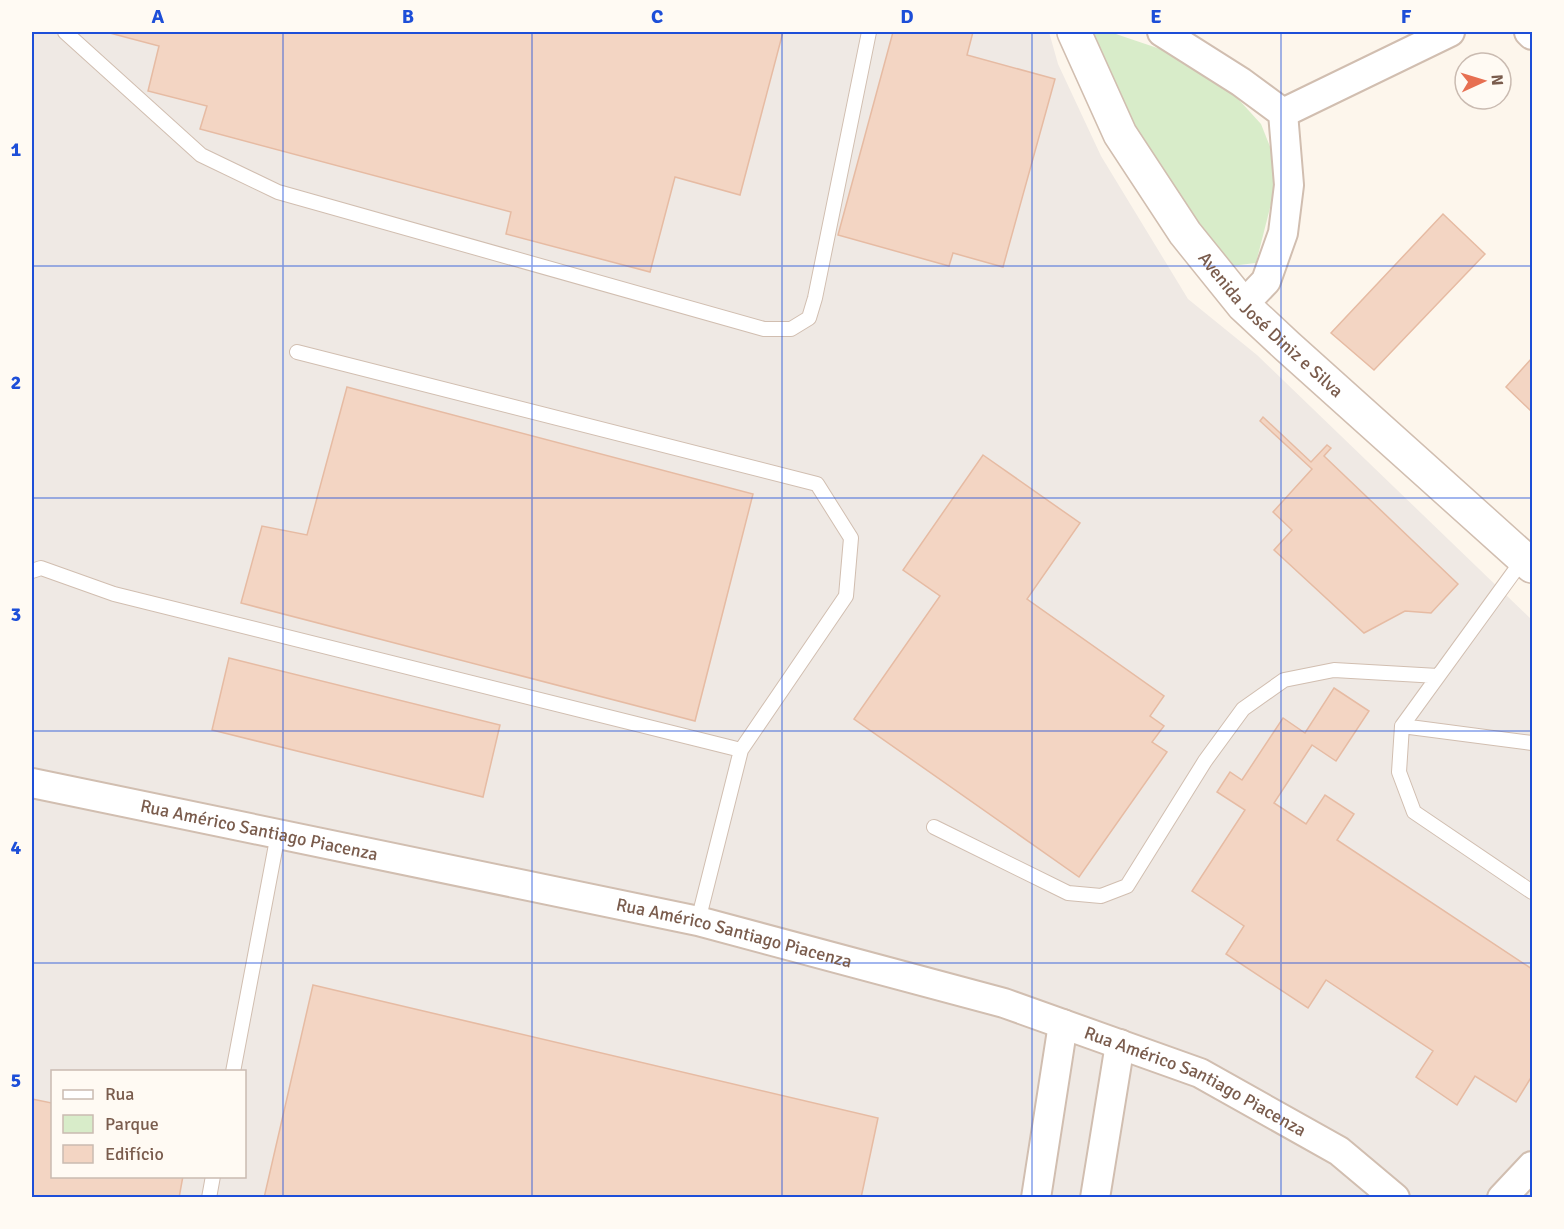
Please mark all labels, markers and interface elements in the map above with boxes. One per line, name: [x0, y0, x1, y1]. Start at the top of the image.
text: A: [152, 4, 165, 29]
text: B: [402, 4, 414, 29]
text: C: [651, 4, 663, 29]
text: D: [900, 4, 914, 29]
text: E: [1150, 4, 1162, 29]
text: F: [1401, 4, 1412, 29]
north arrow: [1453, 51, 1513, 111]
text: N: [1487, 74, 1507, 86]
text: 1: [11, 137, 22, 162]
street label: Avenida José Diniz e Silva: [1193, 247, 1348, 402]
text: 2: [11, 370, 21, 395]
text: 3: [11, 602, 21, 627]
street label: Rua Américo Santiago Piacenza: [138, 795, 380, 865]
text: 4: [11, 835, 22, 860]
street label: Rua Américo Santiago Piacenza: [614, 893, 854, 973]
street label: Rua Américo Santiago Piacenza: [1081, 1022, 1310, 1141]
text: 5: [11, 1068, 21, 1093]
legend: [51, 1070, 246, 1178]
text: Rua: [105, 1083, 134, 1105]
text: Parque: [105, 1113, 159, 1135]
text: Edifício: [105, 1143, 164, 1165]

